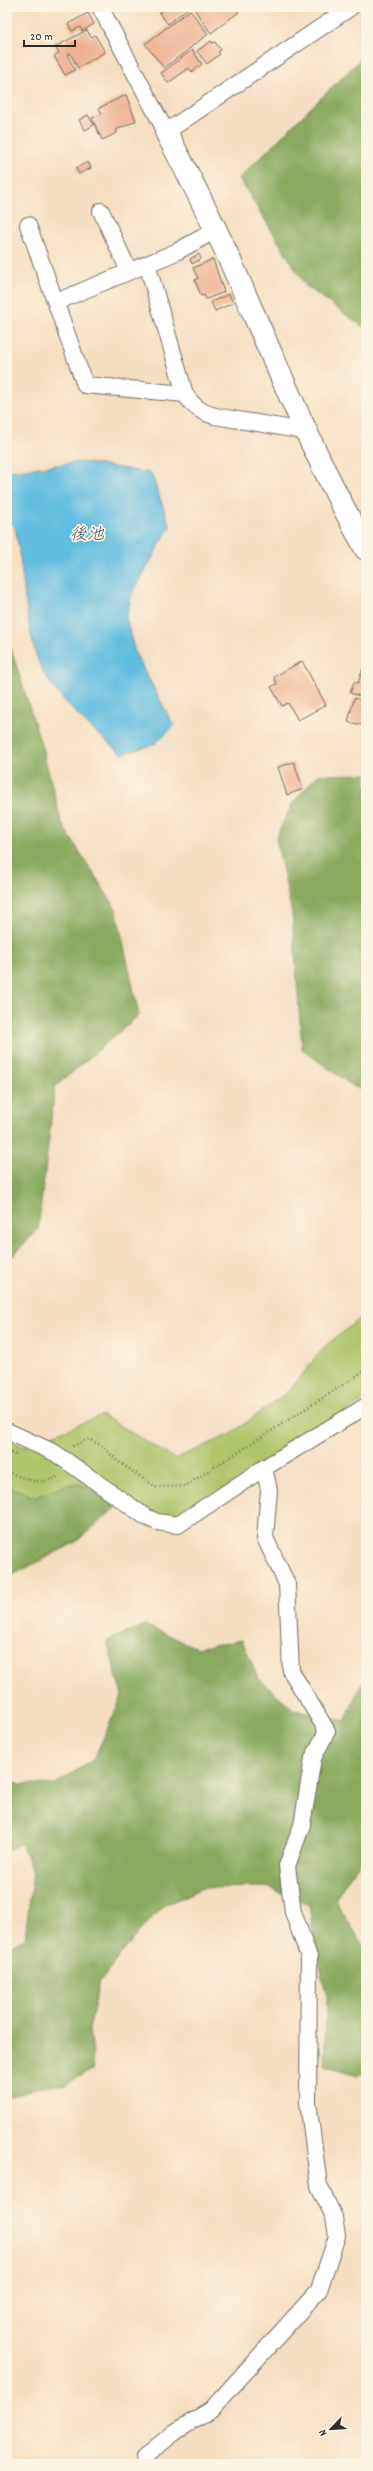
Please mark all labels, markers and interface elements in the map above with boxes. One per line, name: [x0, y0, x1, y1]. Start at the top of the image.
scale bar: [24, 22, 75, 48]
text: 20 m: [30, 29, 53, 46]
water label: 後池: [70, 524, 105, 548]
north arrow: [311, 2409, 351, 2449]
text: N: [315, 2426, 332, 2438]

